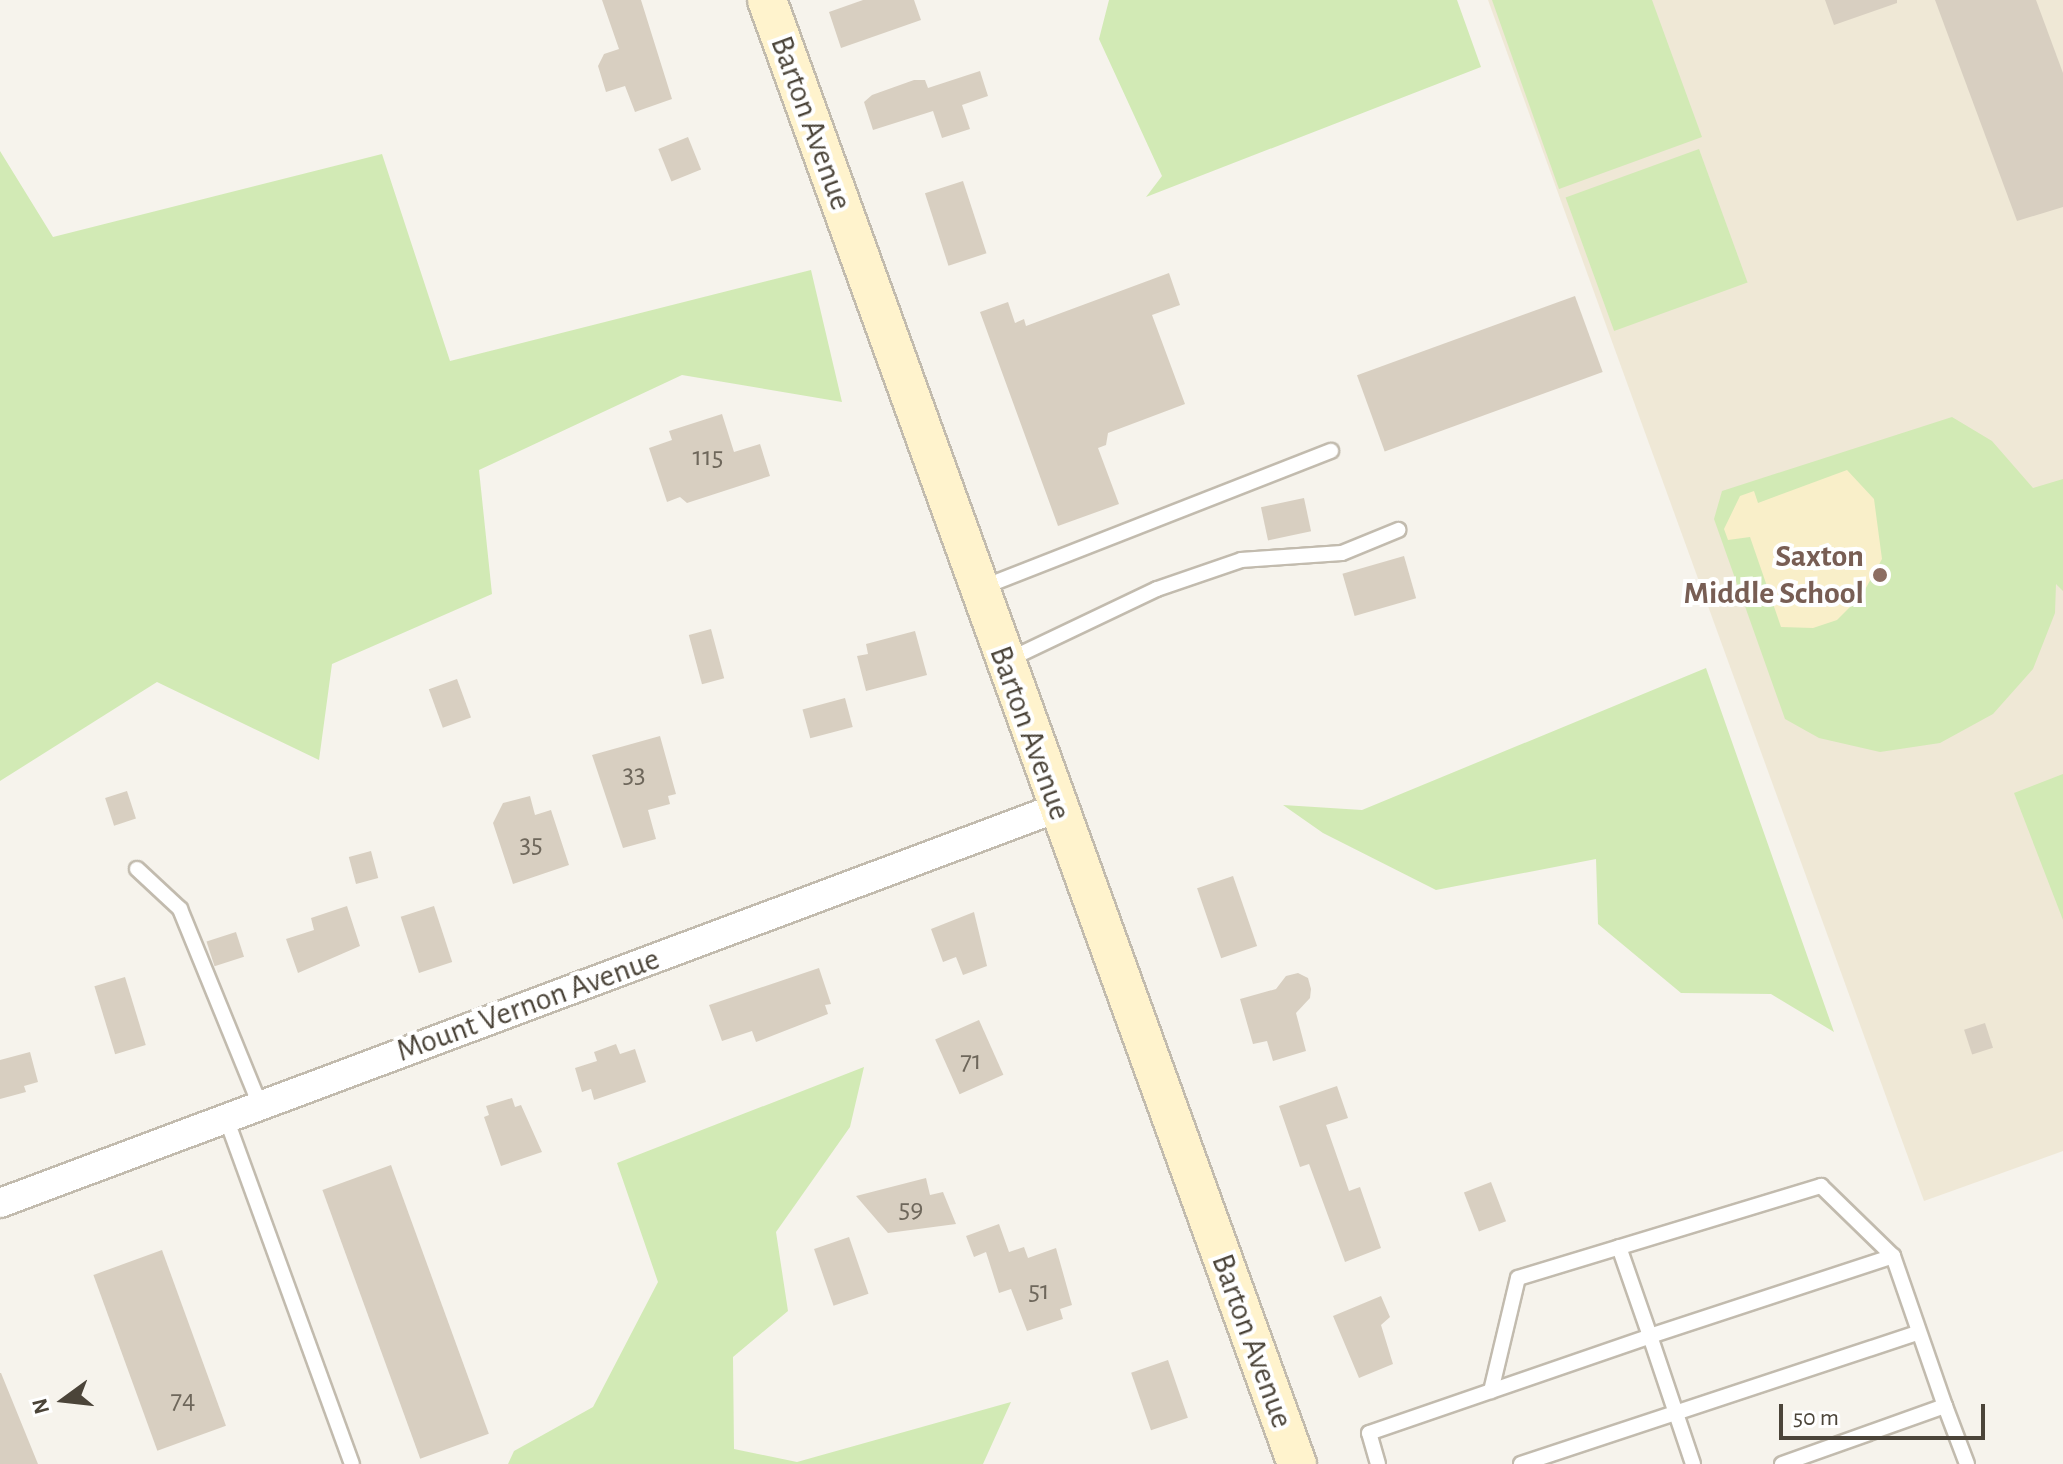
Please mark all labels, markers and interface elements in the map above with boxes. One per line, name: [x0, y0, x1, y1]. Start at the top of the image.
street label: Barton Avenue: [762, 31, 860, 215]
house number: 115: [693, 440, 723, 474]
place label: Saxton Middle School: [1683, 538, 1864, 613]
marker: Saxton Middle School: [1871, 566, 1889, 584]
street label: Barton Avenue: [981, 641, 1079, 825]
house number: 33: [622, 757, 646, 791]
house number: 35: [519, 827, 543, 861]
street label: Mount Vernon Avenue: [391, 940, 665, 1070]
house number: 71: [960, 1044, 982, 1078]
house number: 59: [899, 1192, 923, 1226]
street label: Barton Avenue: [1203, 1249, 1301, 1433]
house number: 51: [1028, 1274, 1050, 1308]
north arrow: [24, 1360, 104, 1440]
house number: 74: [170, 1383, 196, 1417]
scale bar: [1783, 1388, 1989, 1438]
text: N: [28, 1396, 53, 1416]
text: 50 m: [1793, 1406, 1839, 1430]

